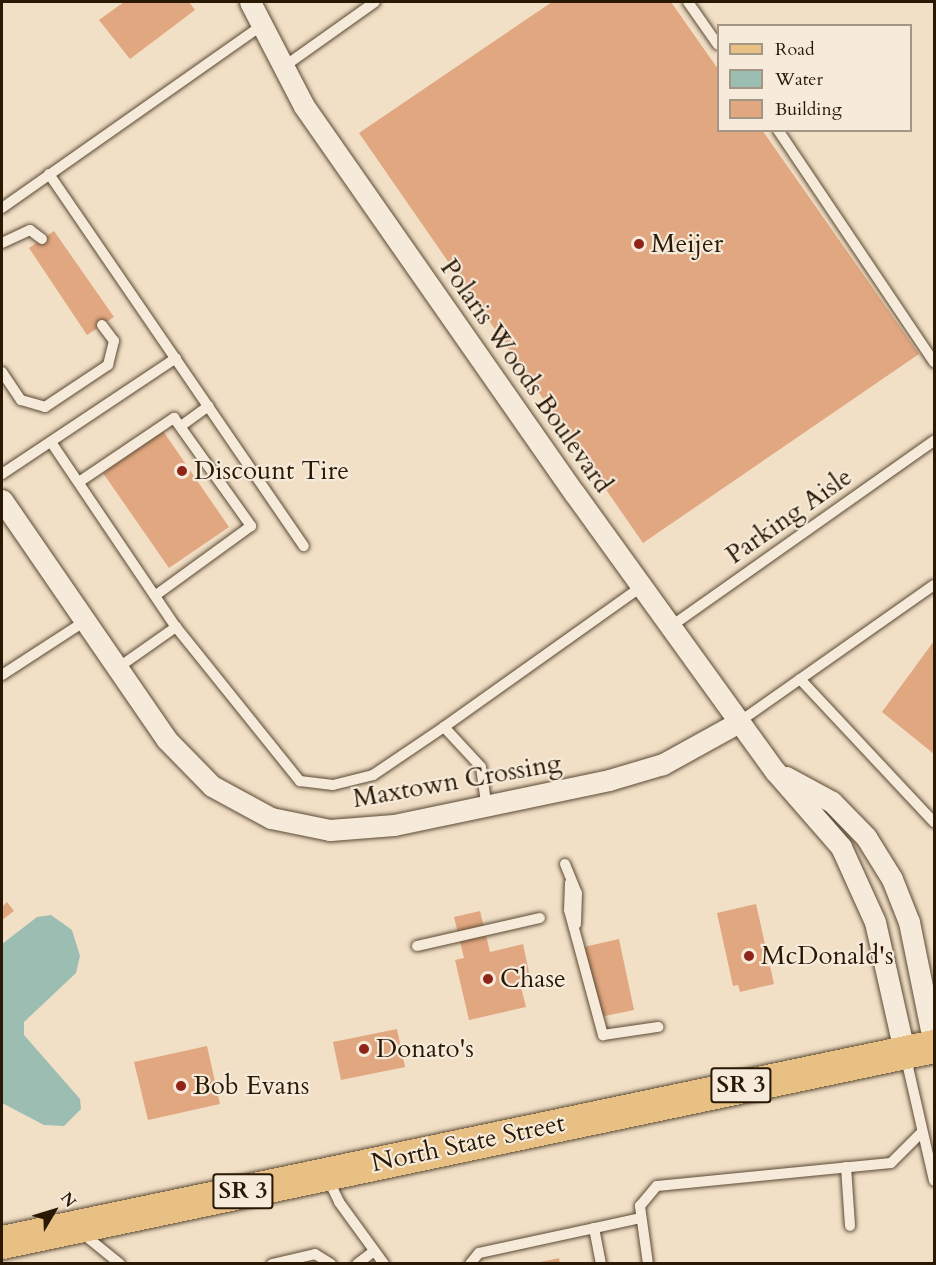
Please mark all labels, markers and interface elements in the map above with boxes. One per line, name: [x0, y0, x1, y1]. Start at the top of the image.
legend: [717, 24, 912, 132]
text: Road: [775, 37, 815, 62]
text: Water: [775, 67, 823, 92]
text: Building: [775, 97, 842, 122]
place label: Meijer: [651, 228, 723, 260]
marker: Meijer: [632, 237, 646, 251]
street label: Polaris Woods Boulevard: [433, 253, 619, 499]
place label: Discount Tire: [194, 455, 349, 487]
street label: Parking Aisle: [720, 461, 858, 571]
marker: Discount Tire: [175, 464, 189, 478]
street label: Maxtown Crossing: [350, 747, 564, 815]
place label: McDonald's: [761, 940, 894, 972]
marker: McDonald's: [742, 949, 756, 963]
place label: Chase: [500, 963, 566, 995]
marker: Chase: [481, 972, 495, 986]
place label: Donato's: [376, 1033, 474, 1065]
marker: Donato's: [357, 1042, 371, 1056]
road number: SR 3: [710, 1064, 772, 1106]
place label: Bob Evans: [193, 1070, 310, 1102]
marker: Bob Evans: [174, 1079, 188, 1093]
street label: North State Street: [368, 1107, 568, 1179]
road number: SR 3: [212, 1170, 274, 1212]
north arrow: [24, 1181, 84, 1241]
text: N: [55, 1188, 81, 1212]

